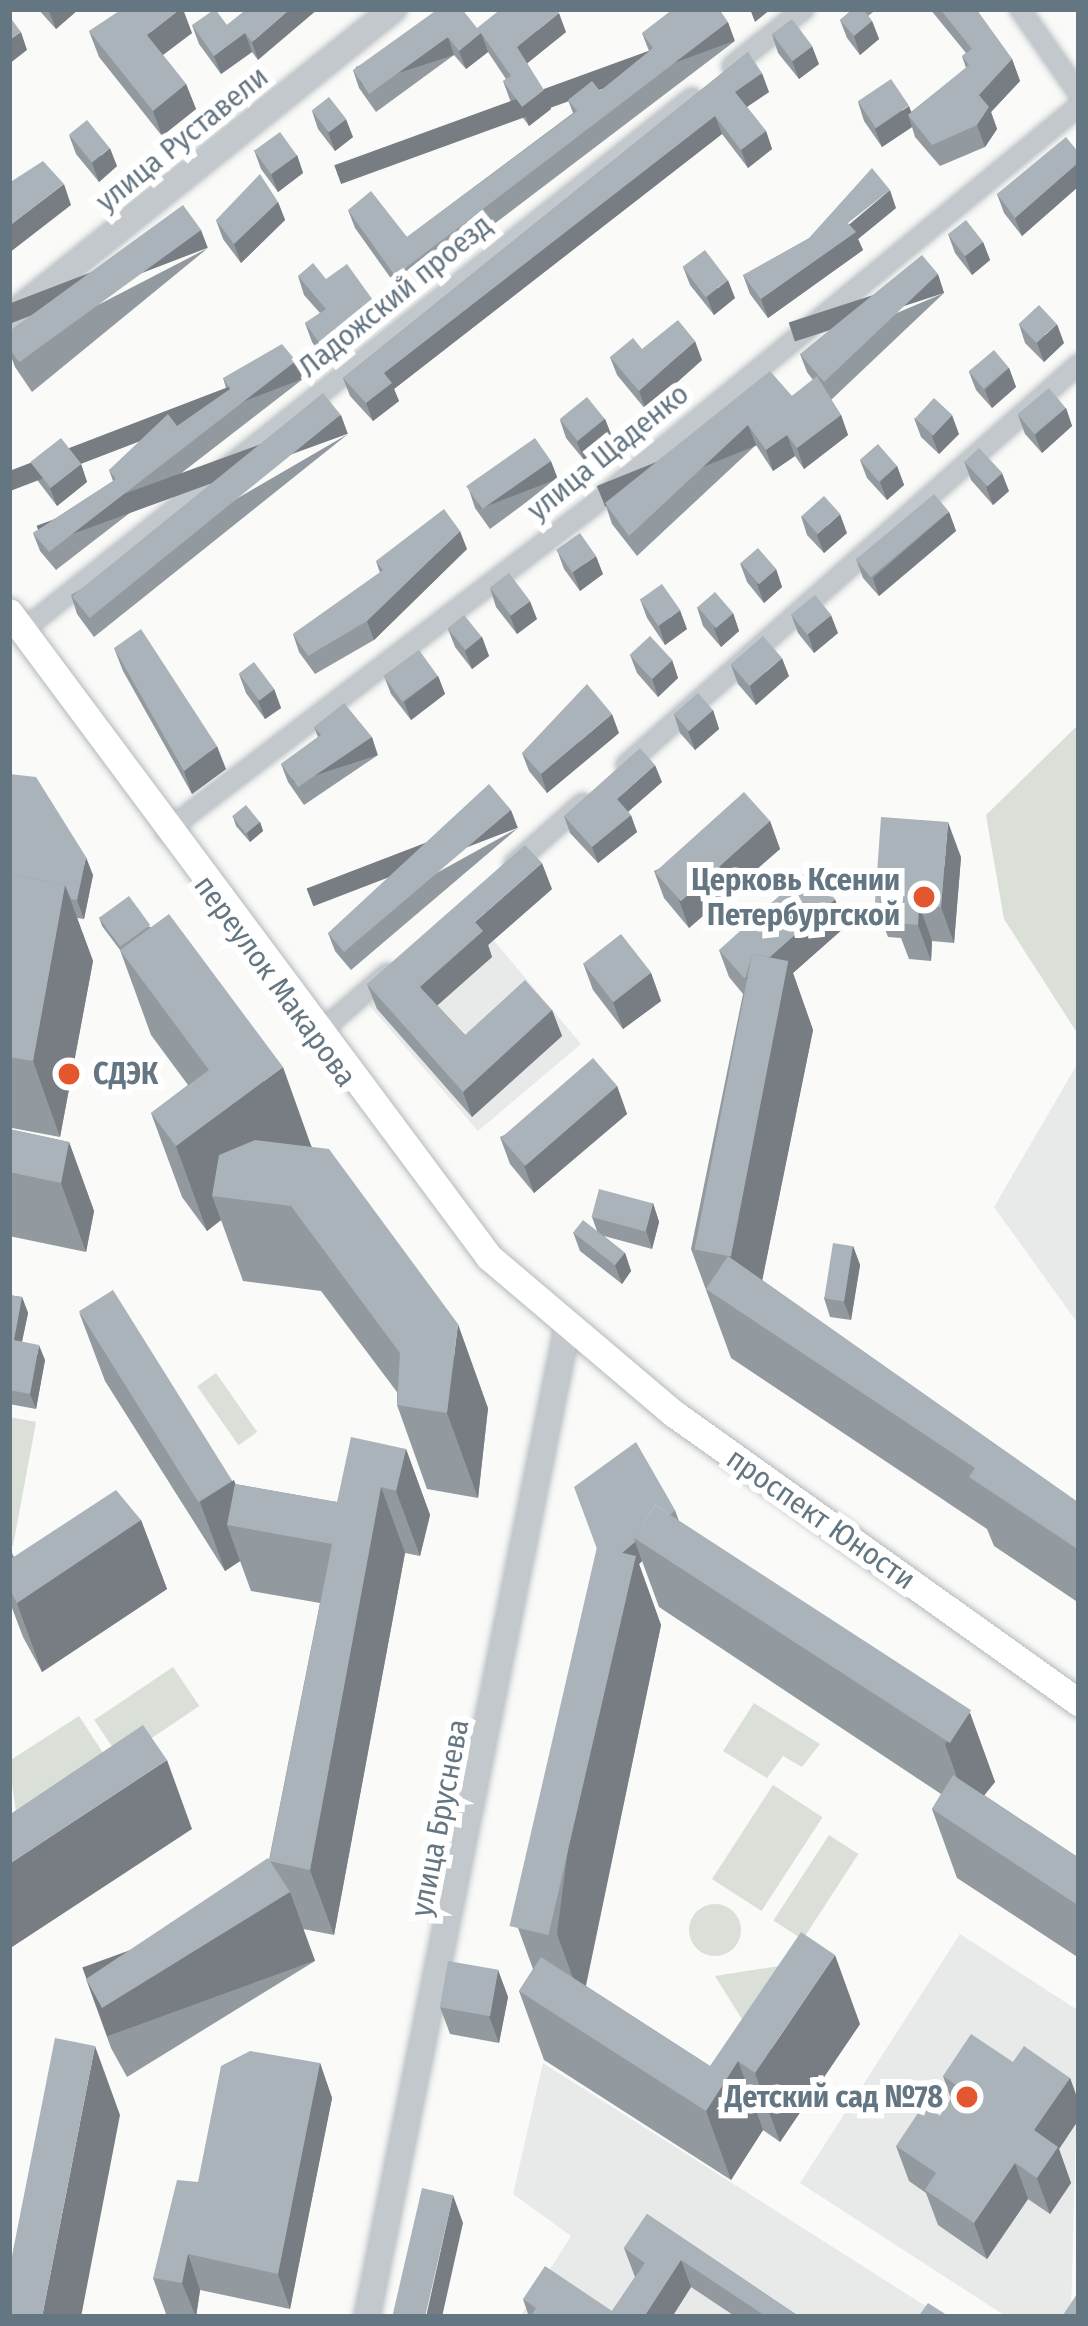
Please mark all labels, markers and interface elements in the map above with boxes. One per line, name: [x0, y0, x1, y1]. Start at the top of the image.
street label: улица Руставели: [89, 59, 275, 219]
street label: Ладожский проезд: [291, 207, 499, 385]
street label: улица Щаденко: [520, 376, 696, 528]
place label: Церковь Ксении Петербургской: [691, 862, 900, 932]
street label: переулок Макарова: [186, 868, 364, 1094]
marker: Церковь Ксении Петербургской: [911, 884, 937, 910]
place label: СДЭК: [93, 1056, 158, 1092]
marker: СДЭК: [56, 1061, 82, 1087]
street label: проспект Юности: [720, 1441, 922, 1597]
street label: улица Бруснева: [403, 1716, 477, 1920]
place label: Детский сад №78: [725, 2079, 943, 2115]
marker: Детский сад №78: [954, 2084, 980, 2110]

